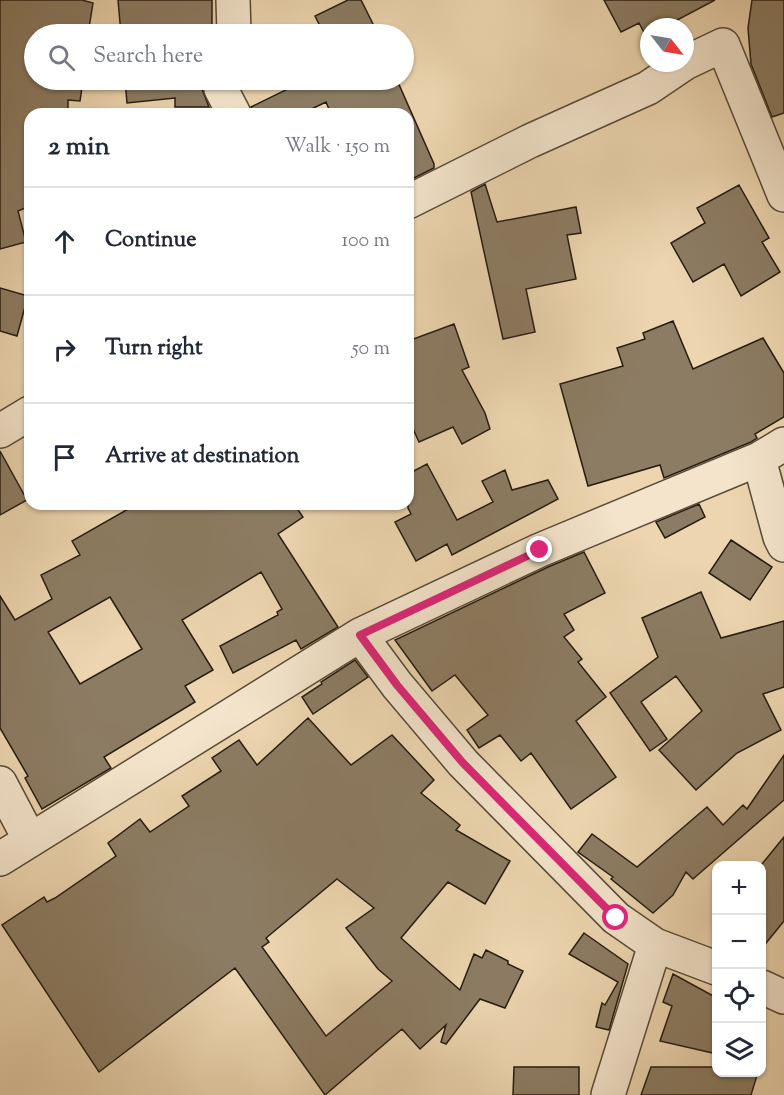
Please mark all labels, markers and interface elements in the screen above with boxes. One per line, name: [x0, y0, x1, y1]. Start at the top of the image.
north arrow: [640, 18, 694, 72]
search box: [24, 24, 414, 90]
icon: search: [45, 41, 78, 74]
text: Search here: [93, 41, 203, 73]
text: 2 min: [48, 129, 110, 166]
text: Walk · 150 m: [284, 133, 390, 162]
icon: ahead: [48, 225, 81, 258]
text: Continue: [105, 225, 196, 257]
text: 100 m: [341, 227, 390, 256]
icon: right: [48, 333, 81, 366]
text: Turn right: [105, 333, 202, 365]
text: 50 m: [352, 335, 390, 364]
icon: arrive: [48, 441, 81, 474]
text: Arrive at destination: [105, 441, 300, 473]
route end: [526, 536, 552, 562]
map controls: [712, 861, 766, 1077]
button: +: [712, 861, 766, 915]
route start: [602, 904, 628, 930]
button: −: [712, 915, 766, 969]
button: locate: [712, 969, 766, 1023]
button: layers: [712, 1023, 766, 1077]

